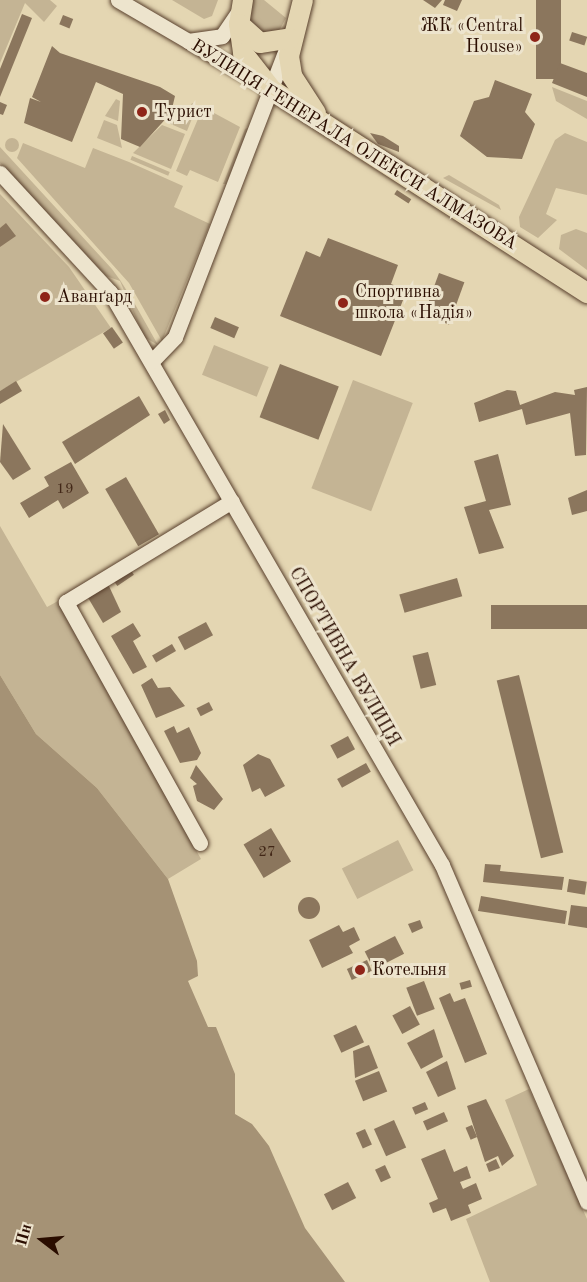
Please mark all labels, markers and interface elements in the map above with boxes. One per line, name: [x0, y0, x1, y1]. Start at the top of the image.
place label: ЖК «Central House»: [421, 16, 523, 58]
marker: ЖК «Central House»: [528, 30, 542, 44]
street label: ВУЛИЦЯ ГЕНЕРАЛА ОЛЕКСИ АЛМАЗОВА: [187, 35, 521, 255]
place label: Турист: [154, 101, 212, 123]
marker: Турист: [135, 105, 149, 119]
place label: Спортивна школа «Надія»: [355, 282, 473, 324]
place label: Аванґард: [57, 286, 132, 308]
marker: Аванґард: [38, 290, 52, 304]
marker: Спортивна школа «Надія»: [336, 296, 350, 310]
house number: 19: [56, 481, 74, 499]
street label: СПОРТИВНА ВУЛИЦЯ: [284, 564, 404, 750]
house number: 27: [258, 844, 276, 862]
place label: Котельня: [372, 959, 447, 981]
marker: Котельня: [353, 963, 367, 977]
north arrow: [12, 1210, 72, 1270]
text: Пн: [14, 1222, 35, 1248]

